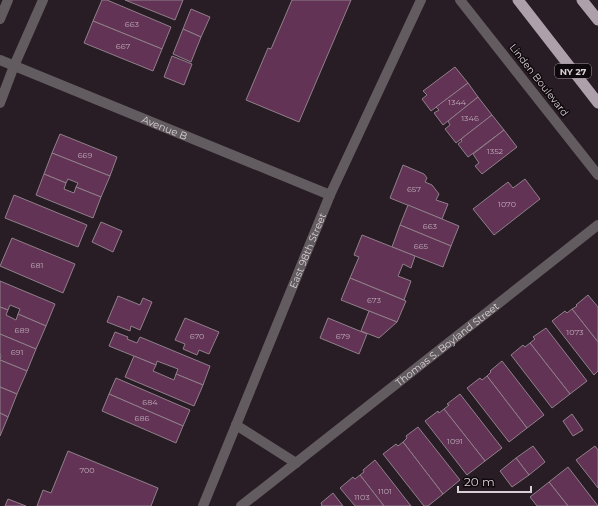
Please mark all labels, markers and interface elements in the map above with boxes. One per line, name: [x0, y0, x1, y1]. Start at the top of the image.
house number: 663: [125, 19, 140, 29]
house number: 667: [116, 41, 130, 51]
street label: Linden Boulevard: [507, 41, 571, 119]
road number: NY 27: [555, 64, 591, 78]
house number: 1344: [448, 97, 467, 107]
street label: Avenue B: [140, 112, 189, 142]
house number: 1346: [461, 113, 479, 123]
house number: 1352: [487, 146, 504, 156]
house number: 669: [78, 150, 92, 160]
house number: 657: [407, 184, 421, 194]
house number: 1070: [498, 199, 516, 209]
street label: East 98th Street: [286, 211, 329, 290]
house number: 663: [423, 221, 438, 231]
house number: 665: [414, 241, 429, 251]
house number: 681: [31, 260, 43, 270]
house number: 673: [367, 295, 381, 305]
street label: Thomas S. Boyland Street: [393, 299, 501, 389]
house number: 689: [15, 325, 30, 335]
house number: 1073: [566, 327, 584, 337]
house number: 670: [190, 331, 204, 341]
house number: 679: [336, 331, 350, 341]
house number: 691: [11, 347, 23, 357]
house number: 684: [142, 397, 158, 407]
house number: 686: [135, 413, 150, 423]
house number: 1091: [447, 436, 463, 446]
house number: 700: [79, 465, 95, 475]
scale bar: [458, 468, 531, 494]
text: 20 m: [464, 474, 495, 489]
house number: 1101: [378, 486, 392, 496]
house number: 1103: [354, 492, 370, 502]

